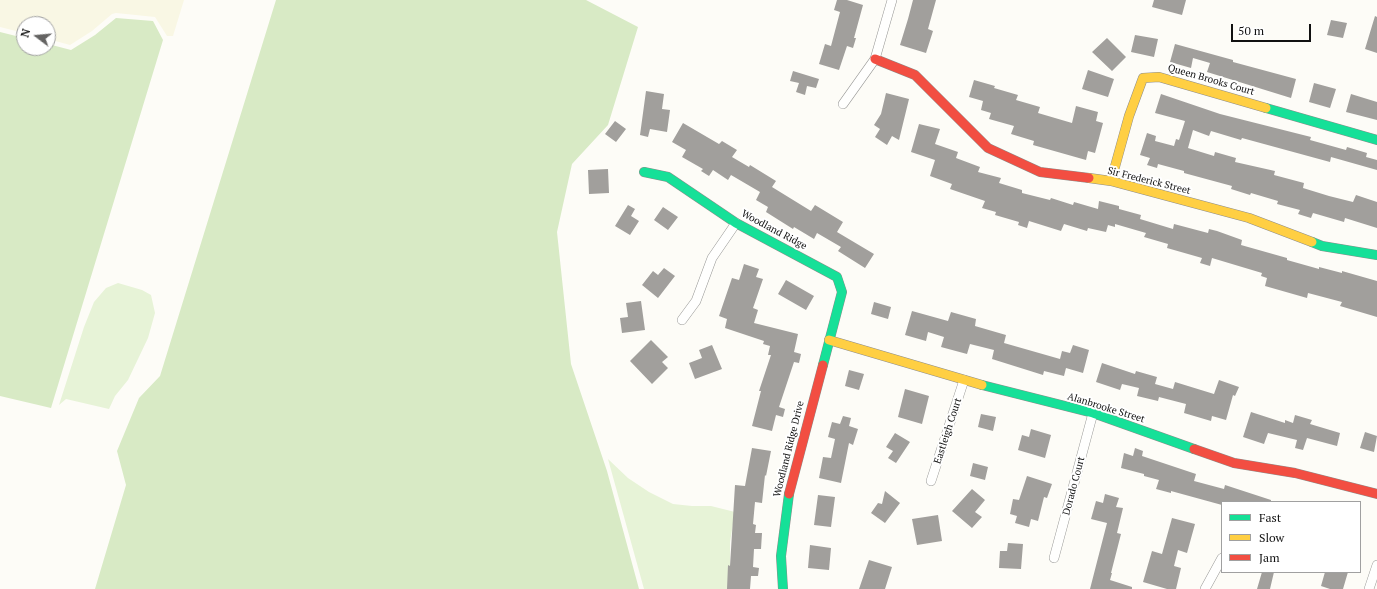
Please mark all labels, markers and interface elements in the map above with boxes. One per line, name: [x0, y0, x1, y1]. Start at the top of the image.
north arrow: [16, 16, 56, 56]
scale bar: [1233, 16, 1313, 42]
text: 50 m: [1238, 23, 1264, 38]
text: N: [18, 27, 33, 39]
street label: Queen Brooks Court: [1166, 62, 1256, 98]
street label: Sir Frederick Street: [1106, 165, 1192, 197]
street label: Woodland Ridge: [739, 208, 809, 252]
street label: Alanbrooke Street: [1066, 391, 1146, 425]
street label: Eastleigh Court: [932, 397, 964, 465]
street label: Woodland Ridge Drive: [771, 400, 807, 498]
street label: Dorado Court: [1060, 455, 1088, 517]
legend: [1221, 501, 1361, 573]
text: Fast: [1259, 510, 1281, 525]
text: Slow: [1259, 530, 1284, 545]
text: Jam: [1259, 550, 1280, 565]

